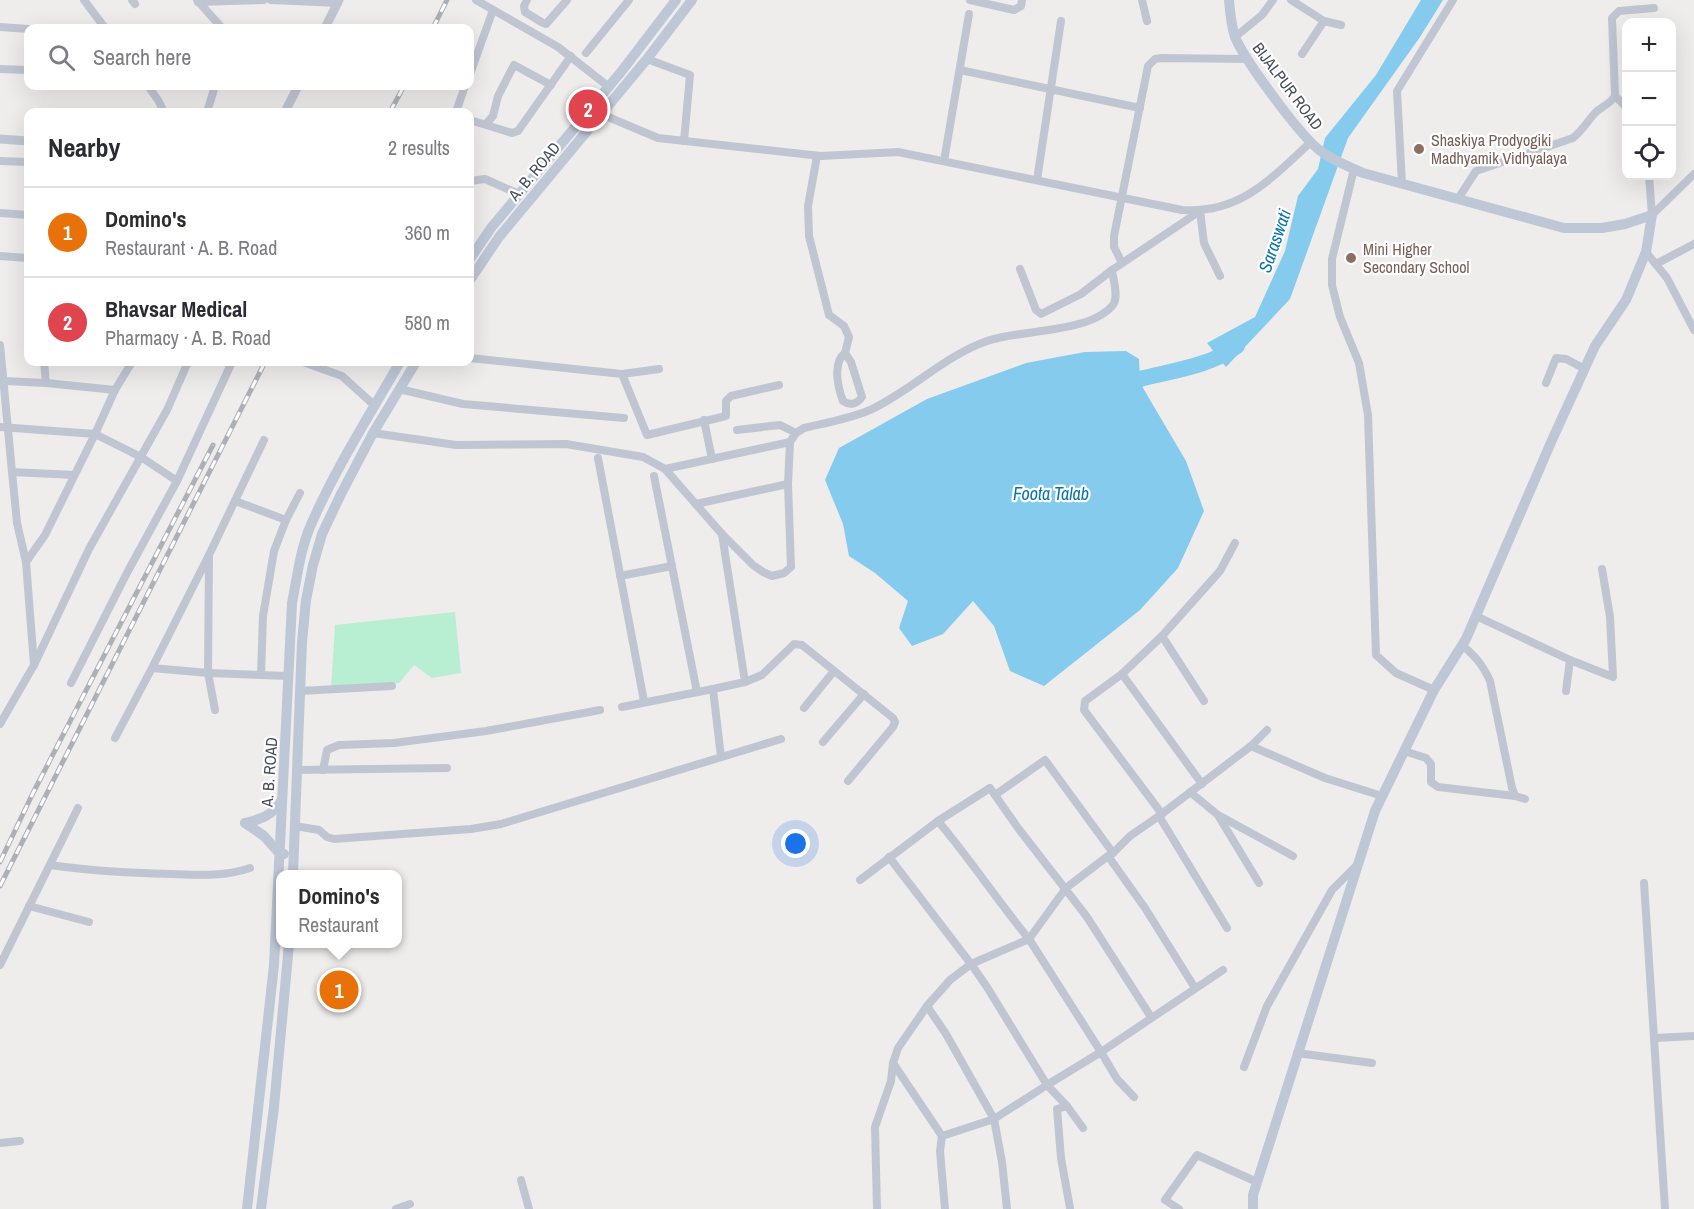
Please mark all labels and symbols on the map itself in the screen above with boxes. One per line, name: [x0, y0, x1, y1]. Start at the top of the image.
street label: BIJALPUR ROAD: [1248, 38, 1328, 134]
pin: 2: [568, 86, 608, 132]
place label: Shaskiya Prodyogiki Madhyamik Vidhyalaya: [1431, 129, 1568, 169]
street label: A. B. ROAD: [502, 137, 565, 206]
marker: Shaskiya Prodyogiki Madhyamik Vidhyalaya: [1412, 142, 1426, 156]
water label: Saraswati: [1252, 206, 1297, 276]
place label: Mini Higher Secondary School: [1363, 238, 1470, 278]
marker: Mini Higher Secondary School: [1344, 251, 1358, 265]
water label: Foota Talab: [1013, 481, 1089, 506]
street label: A. B. ROAD: [256, 736, 282, 809]
your location: [781, 829, 810, 858]
pin: 1: [320, 968, 358, 1012]

